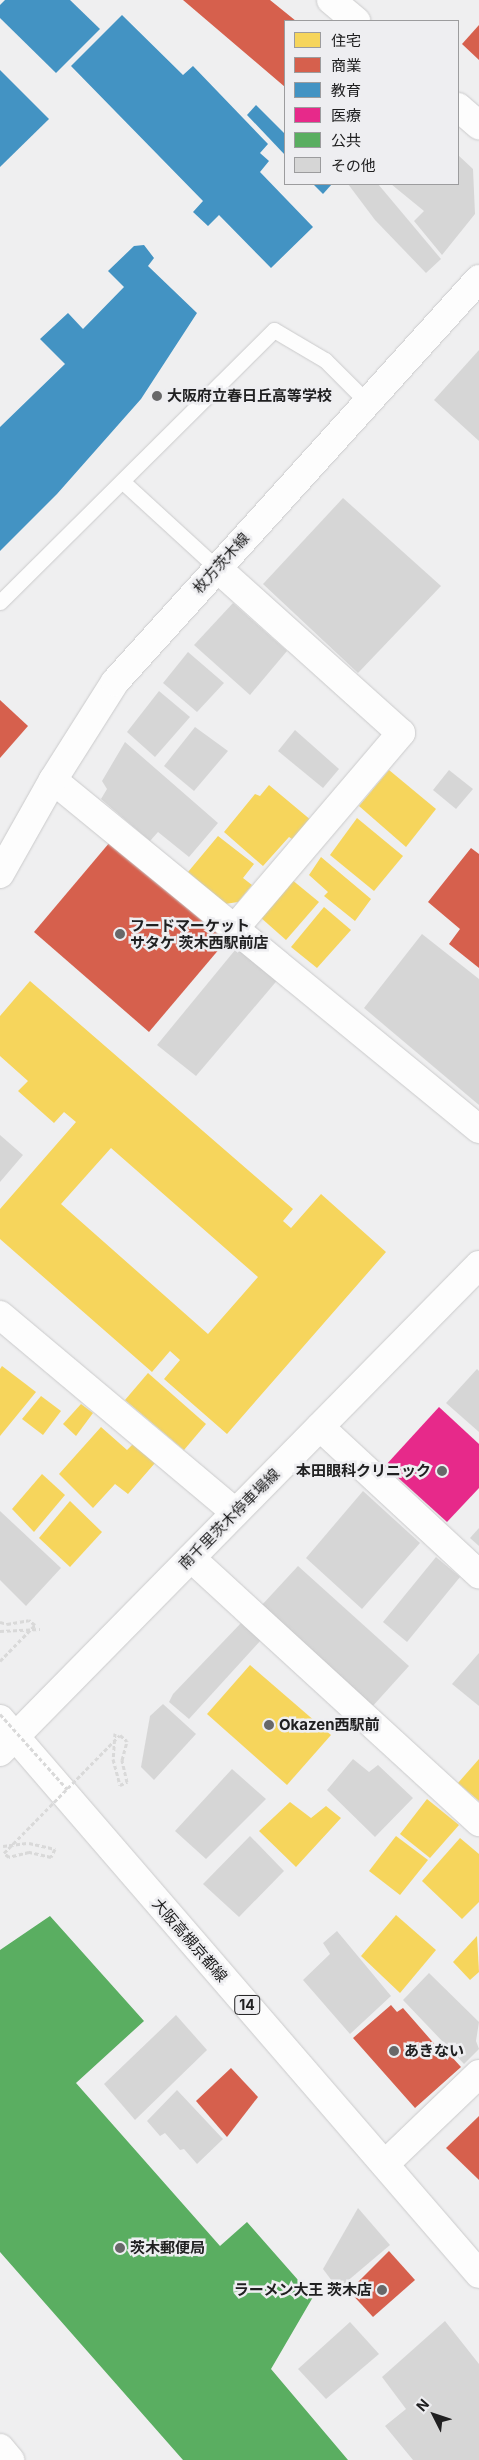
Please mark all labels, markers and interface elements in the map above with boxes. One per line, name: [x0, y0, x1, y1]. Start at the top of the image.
legend: [284, 20, 459, 185]
text: 住宅: [331, 31, 361, 50]
text: 商業: [331, 56, 361, 75]
text: 教育: [331, 81, 361, 100]
text: 医療: [331, 106, 361, 125]
text: 公共: [331, 131, 361, 150]
text: その他: [331, 156, 376, 175]
place label: 大阪府立春日丘高等学校: [167, 387, 332, 405]
marker: 大阪府立春日丘高等学校: [151, 390, 163, 402]
street label: 枚方茨木線: [189, 529, 253, 597]
place label: フードマーケット サタケ 茨木西駅前店: [130, 916, 269, 951]
marker: フードマーケット サタケ 茨木西駅前店: [114, 928, 126, 940]
place label: 本田眼科クリニック: [296, 1462, 431, 1480]
marker: 本田眼科クリニック: [435, 1464, 449, 1478]
street label: 南千里茨木停車場線: [175, 1465, 283, 1573]
place label: Okazen西駅前: [279, 1716, 380, 1734]
marker: Okazen西駅前: [263, 1719, 275, 1731]
street label: 大阪高槻京都線: [149, 1894, 231, 1986]
road number: 14: [233, 1994, 261, 2016]
place label: あきない: [404, 2042, 464, 2060]
marker: あきない: [388, 2045, 400, 2057]
place label: 茨木郵便局: [130, 2239, 205, 2257]
marker: 茨木郵便局: [114, 2242, 126, 2254]
place label: ラーメン大王 茨木店: [233, 2281, 372, 2299]
marker: ラーメン大王 茨木店: [376, 2284, 388, 2296]
north arrow: [409, 2390, 459, 2440]
text: N: [412, 2395, 432, 2414]

